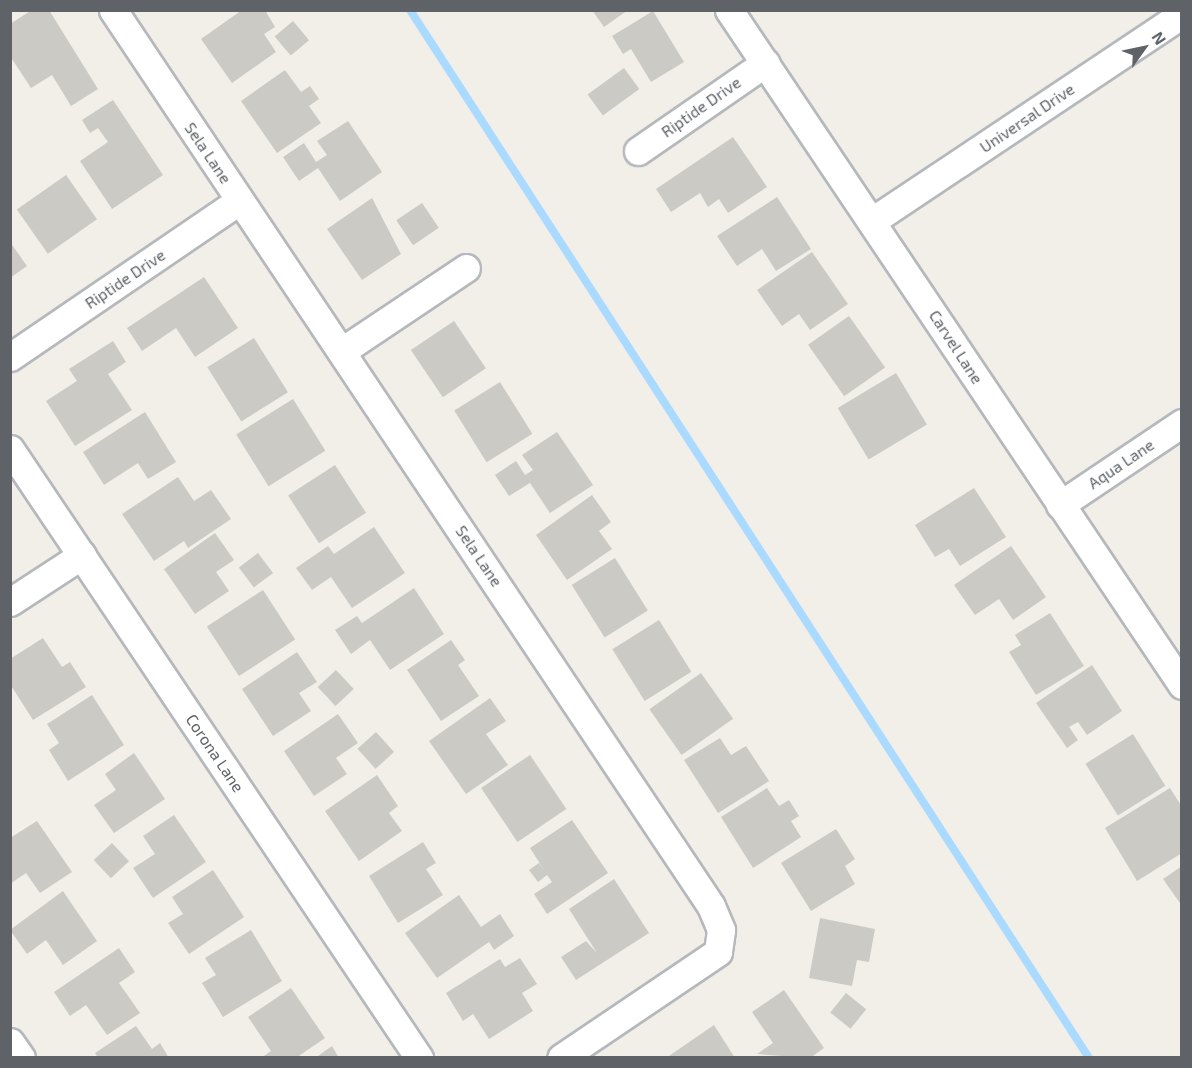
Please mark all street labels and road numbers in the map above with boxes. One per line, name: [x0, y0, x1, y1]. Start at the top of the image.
street label: Riptide Drive: [658, 73, 744, 141]
street label: Universal Drive: [976, 79, 1078, 157]
street label: Sela Lane: [181, 119, 235, 187]
street label: Riptide Drive: [81, 245, 169, 313]
street label: Carvel Lane: [925, 306, 987, 388]
street label: Aqua Lane: [1084, 435, 1158, 493]
street label: Sela Lane: [452, 522, 506, 590]
street label: Corona Lane: [182, 710, 248, 796]

